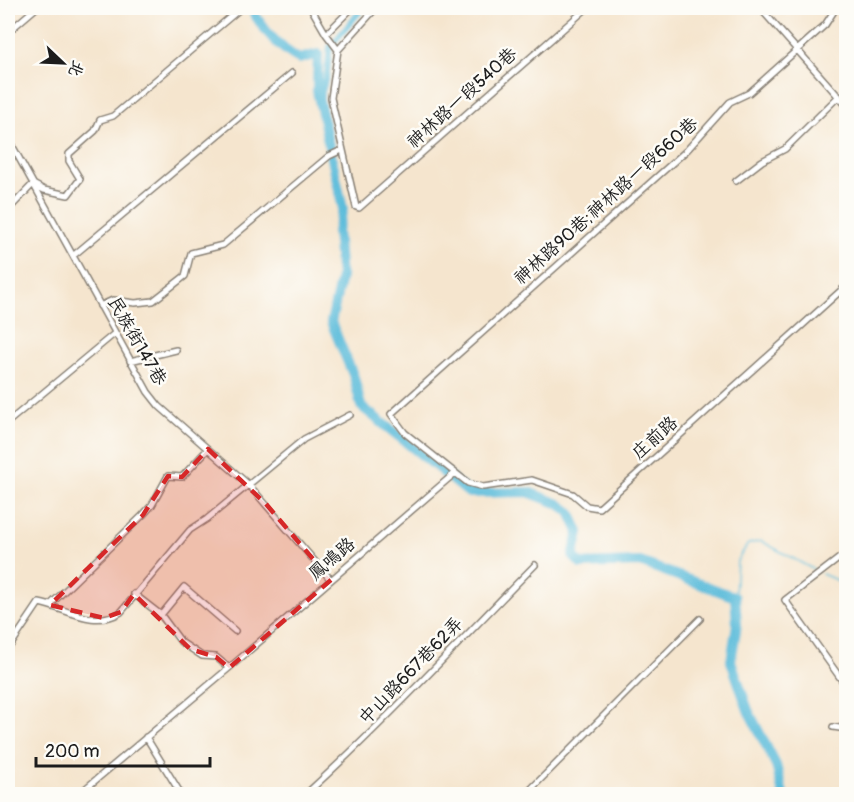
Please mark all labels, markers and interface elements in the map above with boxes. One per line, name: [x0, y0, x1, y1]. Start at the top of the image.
north arrow: [33, 33, 93, 93]
street label: 神林路一段540巷: [402, 42, 522, 154]
text: 北: [64, 57, 88, 80]
street label: 神林路90巷;神林路一段660巷: [509, 112, 703, 290]
street label: 民族街147巷: [102, 292, 172, 390]
street label: 庄前路: [627, 411, 683, 465]
street label: 鳳鳴路: [304, 533, 360, 585]
street label: 中山路667巷62弄: [354, 612, 468, 730]
scale bar: [36, 730, 210, 768]
text: 200 m: [45, 740, 100, 763]

